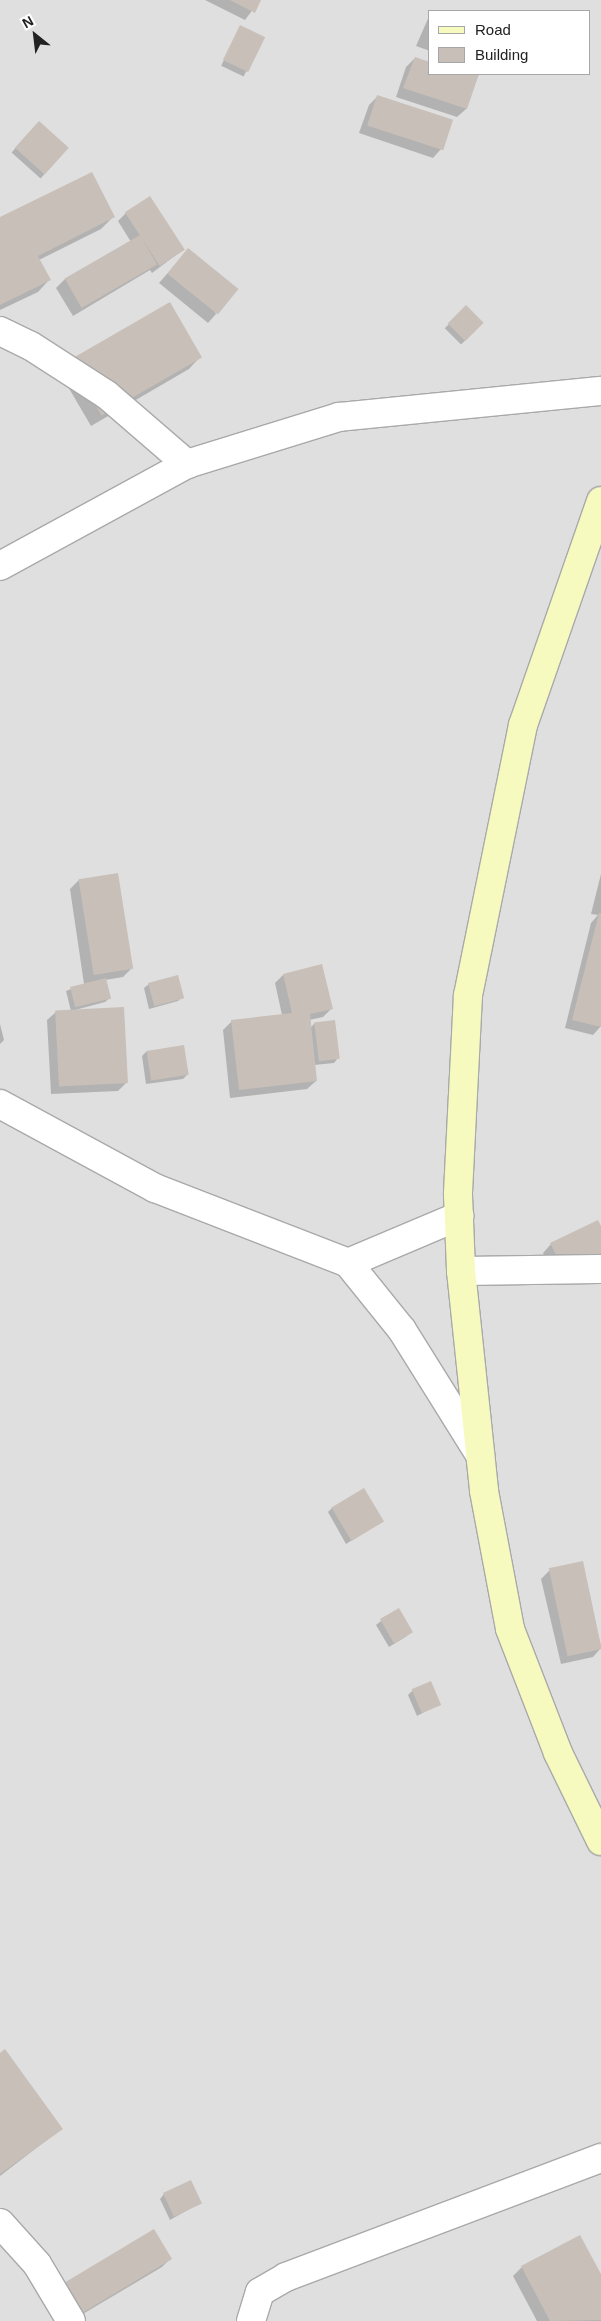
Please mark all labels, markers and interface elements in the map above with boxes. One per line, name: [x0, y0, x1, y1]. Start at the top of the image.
north arrow: [10, 10, 60, 60]
legend: [428, 10, 591, 75]
text: N: [19, 12, 36, 31]
text: Road: [475, 21, 511, 38]
text: Building: [475, 46, 528, 63]

